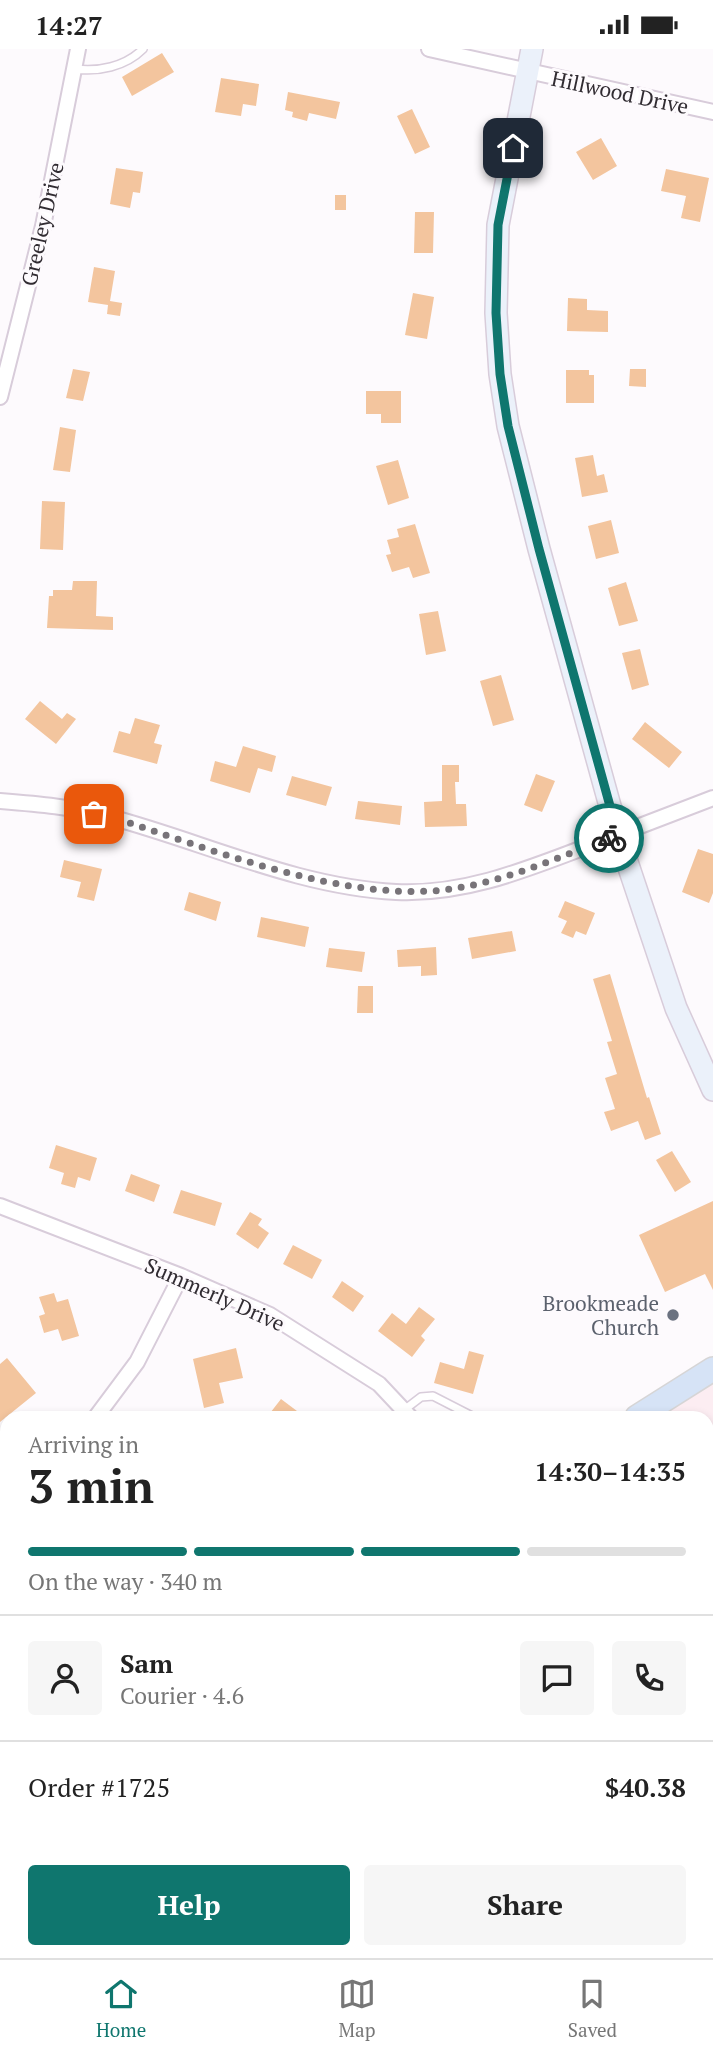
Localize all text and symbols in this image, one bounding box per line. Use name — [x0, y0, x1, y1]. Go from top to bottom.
text: 14:27 — [35, 8, 103, 42]
street label: Hillwood Drive — [549, 64, 691, 120]
pin — [483, 118, 543, 178]
icon: home — [494, 129, 532, 167]
street label: Greeley Drive — [14, 159, 70, 289]
pin — [64, 784, 124, 844]
icon: bag — [75, 795, 113, 833]
courier — [574, 803, 644, 873]
icon: bike — [590, 819, 628, 857]
street label: Summerly Drive — [141, 1251, 289, 1337]
place label: Brookmeade Church — [542, 1289, 659, 1341]
marker: Brookmeade Church — [665, 1307, 681, 1323]
text: Arriving in — [28, 1429, 139, 1460]
text: 14:30–14:35 — [534, 1454, 686, 1488]
text: 3 min — [28, 1455, 154, 1516]
text: On the way · 340 m — [28, 1566, 222, 1597]
button: person — [28, 1641, 102, 1715]
button: chat — [520, 1641, 594, 1715]
button: phone — [612, 1641, 686, 1715]
text: Sam — [120, 1646, 173, 1680]
text: Courier · 4.6 — [120, 1680, 244, 1711]
text: Order #1725 — [28, 1770, 170, 1804]
text: $40.38 — [605, 1770, 686, 1804]
button: Help — [28, 1865, 350, 1945]
button: Share — [364, 1865, 686, 1945]
tab: Home — [96, 1975, 146, 2042]
tab: Map — [338, 1975, 376, 2042]
tab: Saved — [568, 1975, 617, 2042]

